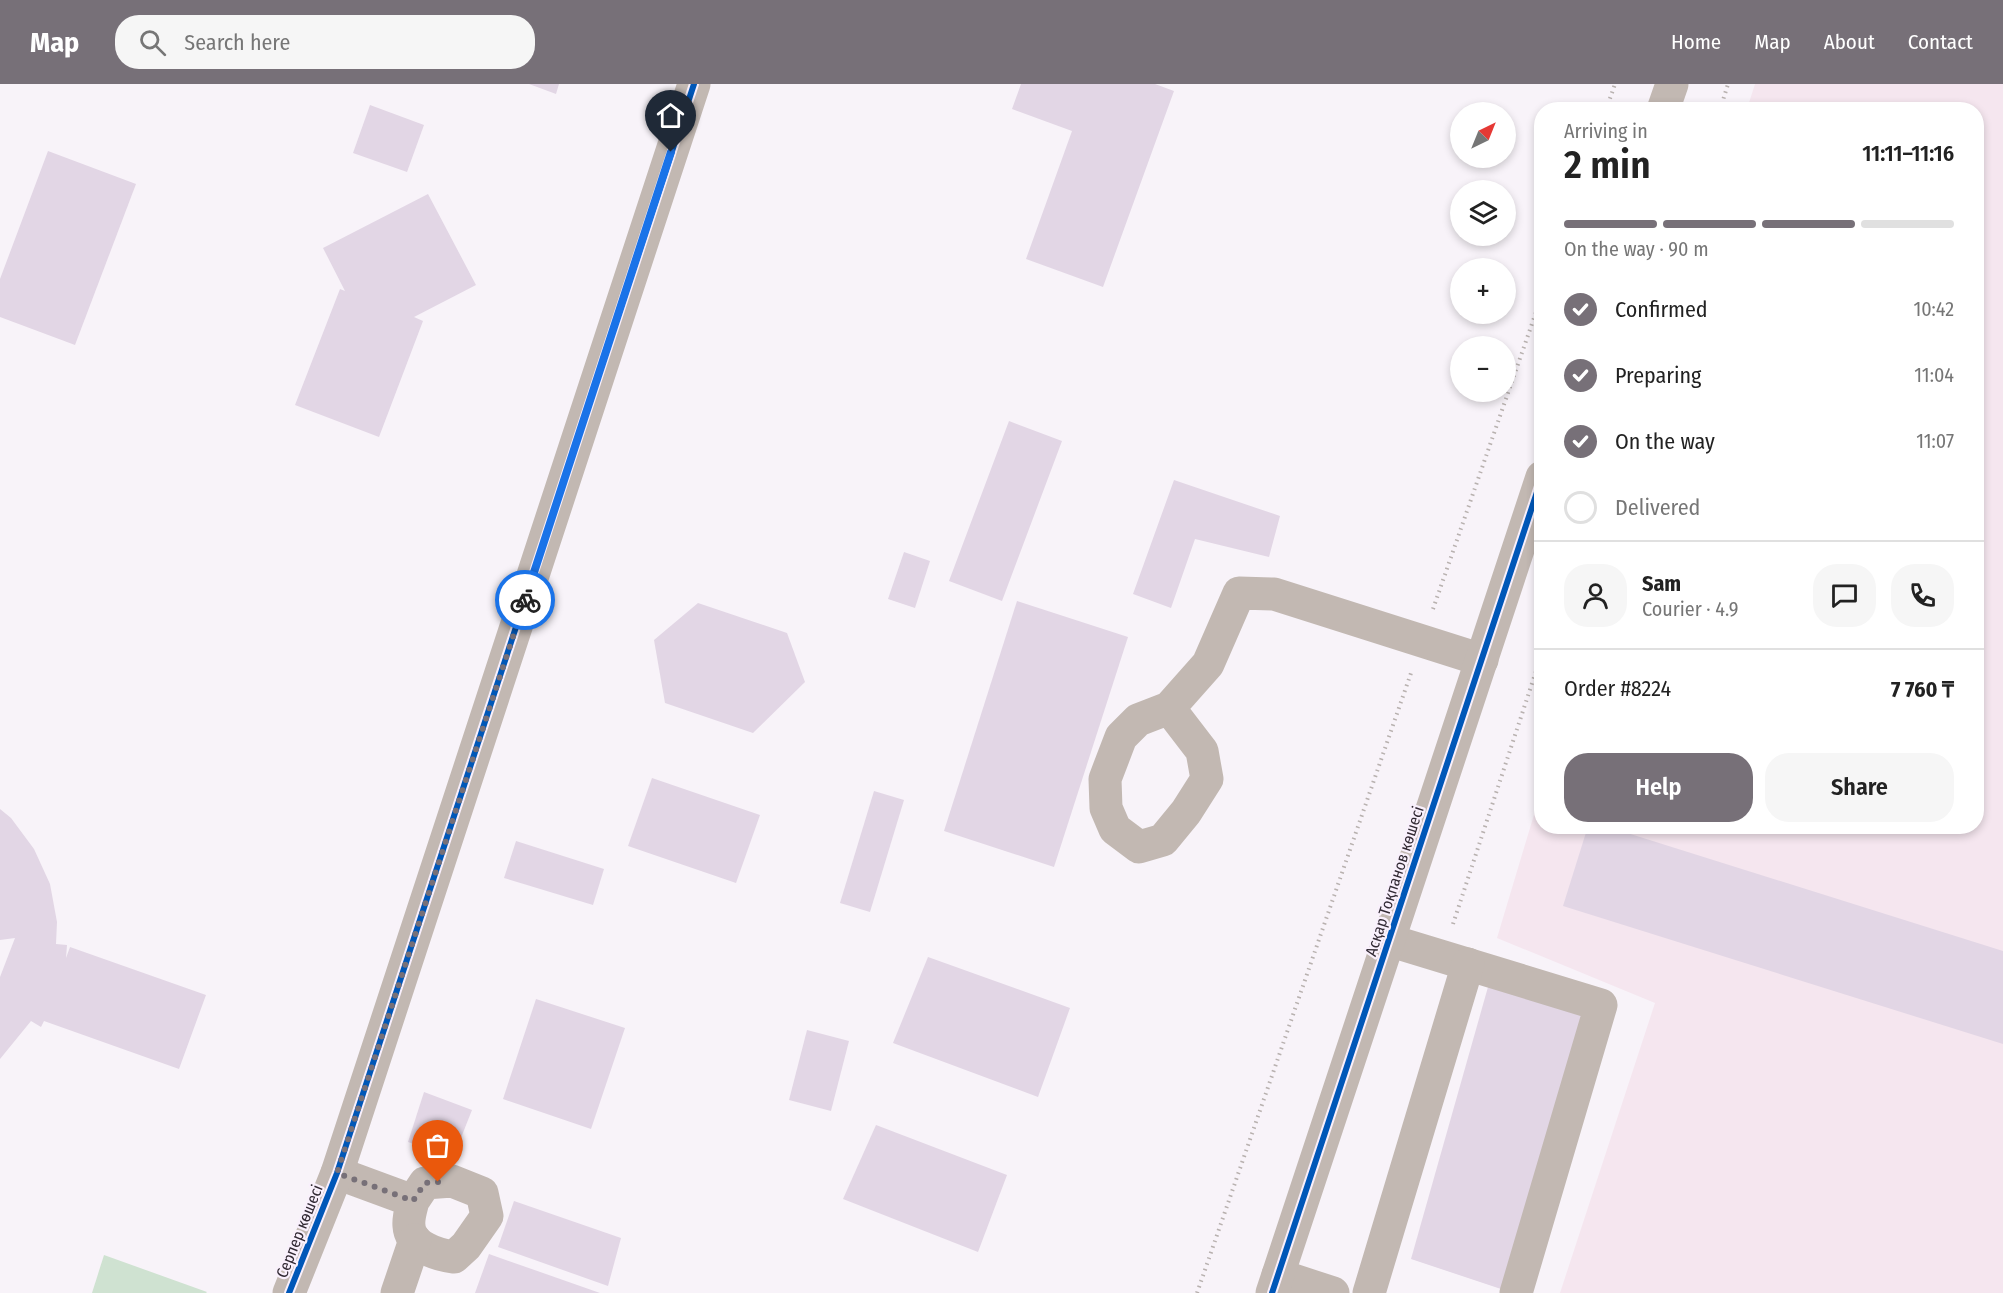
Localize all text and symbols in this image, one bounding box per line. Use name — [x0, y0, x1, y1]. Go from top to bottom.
search box — [115, 15, 535, 69]
text: Map — [30, 26, 79, 59]
icon: search — [136, 26, 169, 59]
text: Search here — [184, 29, 290, 56]
text: Home — [1671, 29, 1721, 55]
text: Map — [1754, 29, 1791, 55]
text: About — [1824, 29, 1875, 55]
text: Contact — [1908, 29, 1973, 55]
pin — [645, 90, 696, 152]
icon: home — [654, 99, 687, 132]
north arrow — [1450, 102, 1516, 168]
map controls — [1450, 102, 1516, 402]
text: Arriving in — [1564, 119, 1648, 143]
text: 11:11–11:16 — [1862, 140, 1954, 167]
text: 2 min — [1564, 142, 1651, 188]
button: layers — [1450, 180, 1516, 246]
text: On the way · 90 m — [1564, 237, 1709, 261]
button: + — [1450, 258, 1516, 324]
icon: check — [1564, 293, 1597, 326]
text: Confirmed — [1615, 296, 1708, 323]
text: 10:42 — [1913, 297, 1954, 321]
button: − — [1450, 336, 1516, 402]
icon: check — [1564, 359, 1597, 392]
text: Preparing — [1615, 362, 1701, 389]
text: 11:04 — [1914, 363, 1954, 387]
icon: check — [1564, 425, 1597, 458]
text: On the way — [1615, 428, 1715, 455]
text: 11:07 — [1916, 429, 1954, 453]
text: Delivered — [1615, 494, 1700, 521]
button: person — [1564, 564, 1627, 627]
button: chat — [1813, 564, 1876, 627]
button: phone — [1891, 564, 1954, 627]
courier — [495, 570, 555, 630]
text: Sam — [1642, 570, 1681, 597]
icon: bike — [509, 584, 542, 617]
text: Courier · 4.9 — [1642, 597, 1738, 621]
text: Order #8224 — [1564, 675, 1671, 702]
text: 7 760 ₸ — [1891, 676, 1954, 703]
button: Help — [1564, 753, 1753, 822]
button: Share — [1765, 753, 1954, 822]
street label: Асқар Тоқпанов көшесі — [1361, 804, 1428, 959]
pin — [412, 1120, 463, 1182]
icon: bag — [421, 1129, 454, 1162]
street label: Серпер көшесі — [272, 1182, 327, 1281]

